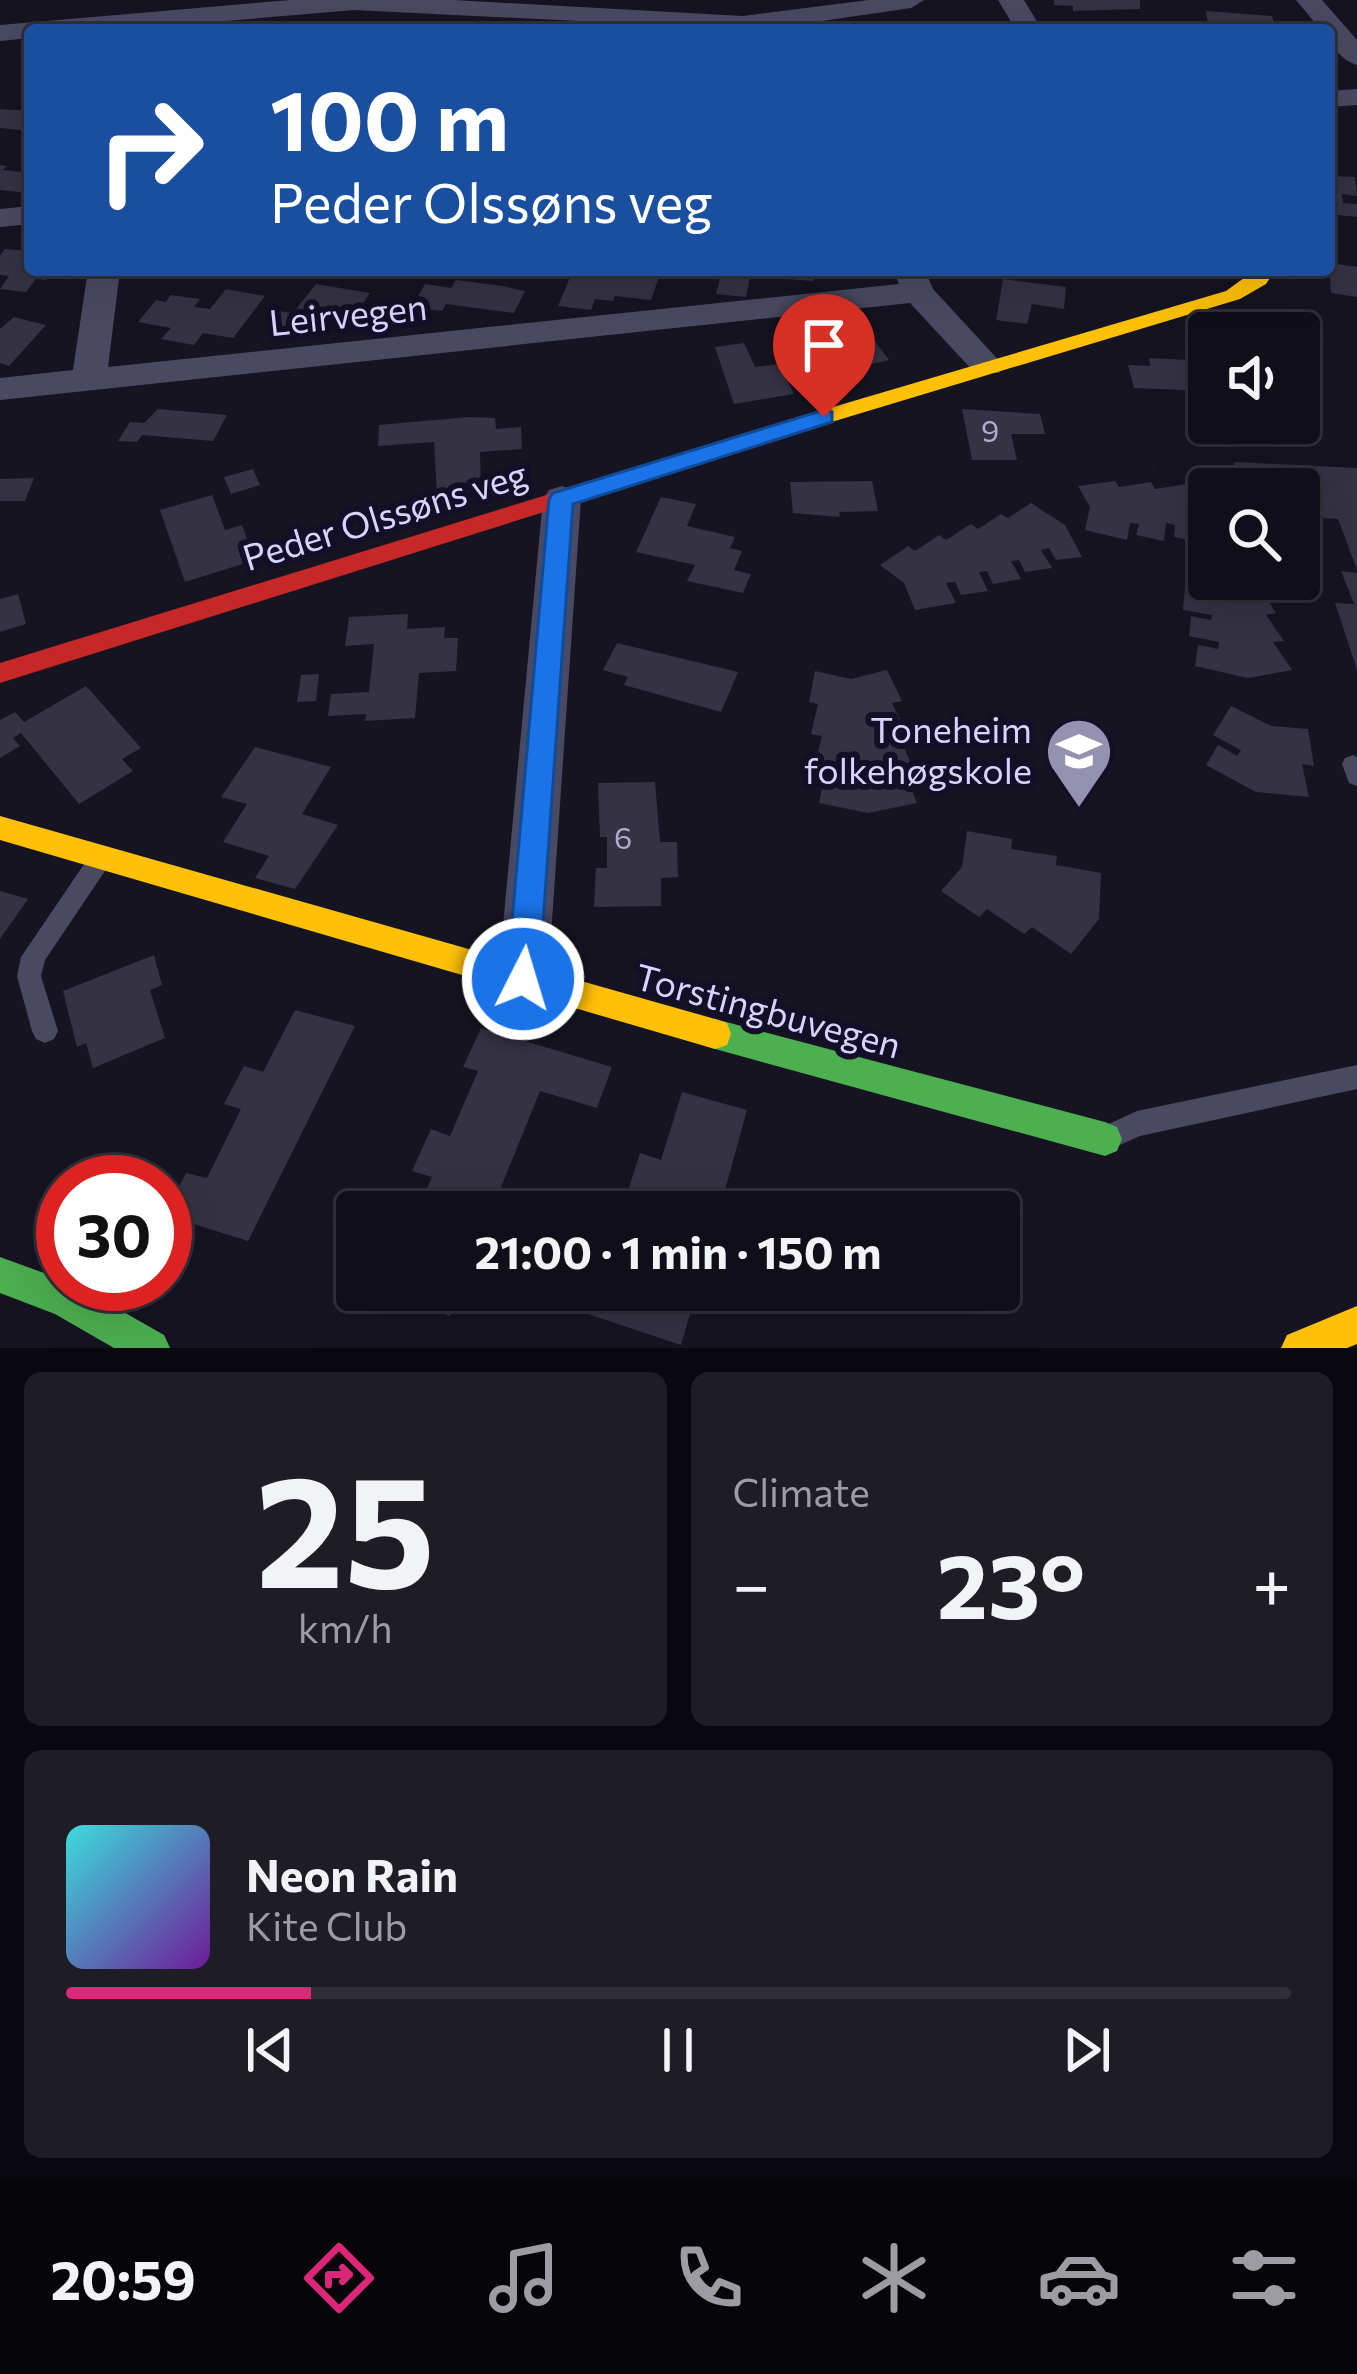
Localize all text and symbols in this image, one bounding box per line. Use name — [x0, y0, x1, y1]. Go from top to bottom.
text: 100 m — [270, 66, 509, 168]
icon: right — [72, 72, 228, 228]
text: Peder Olssøns veg — [270, 168, 713, 234]
street label: Leirvegen — [267, 283, 429, 343]
pin — [773, 294, 875, 417]
icon: arrive — [791, 312, 857, 378]
map controls — [1188, 312, 1320, 600]
button: sound — [1188, 312, 1320, 444]
house number: 9 — [981, 411, 999, 448]
street label: Peder Olssøns veg — [237, 450, 532, 578]
button: search — [1188, 468, 1320, 600]
place label: Toneheim folkehøgskole — [804, 706, 1032, 791]
school or university icon: Toneheim folkehøgskole — [1044, 716, 1114, 810]
house number: 6 — [614, 818, 632, 855]
position arrow — [460, 916, 586, 1042]
street label: Torstingbuvegen — [631, 952, 906, 1066]
speed limit sign: 30 — [36, 1155, 192, 1311]
text: 21:00 · 1 min · 150 m — [474, 1223, 882, 1278]
text: 25 — [255, 1429, 435, 1620]
text: Climate — [733, 1467, 870, 1515]
text: 23° — [937, 1527, 1085, 1638]
text: − — [733, 1542, 770, 1623]
text: + — [1252, 1542, 1291, 1623]
text: km/h — [298, 1603, 393, 1651]
text: Neon Rain — [246, 1846, 458, 1901]
text: Kite Club — [246, 1901, 407, 1949]
icon: previous — [237, 2017, 303, 2083]
icon: pause — [645, 2017, 711, 2083]
icon: next — [1054, 2017, 1120, 2083]
icon: directions — [297, 2236, 381, 2320]
icon: music — [482, 2236, 566, 2320]
icon: phone — [667, 2236, 751, 2320]
icon: climate — [852, 2236, 936, 2320]
icon: car — [1037, 2236, 1121, 2320]
icon: filters — [1222, 2236, 1306, 2320]
text: 20:59 — [51, 2245, 196, 2311]

